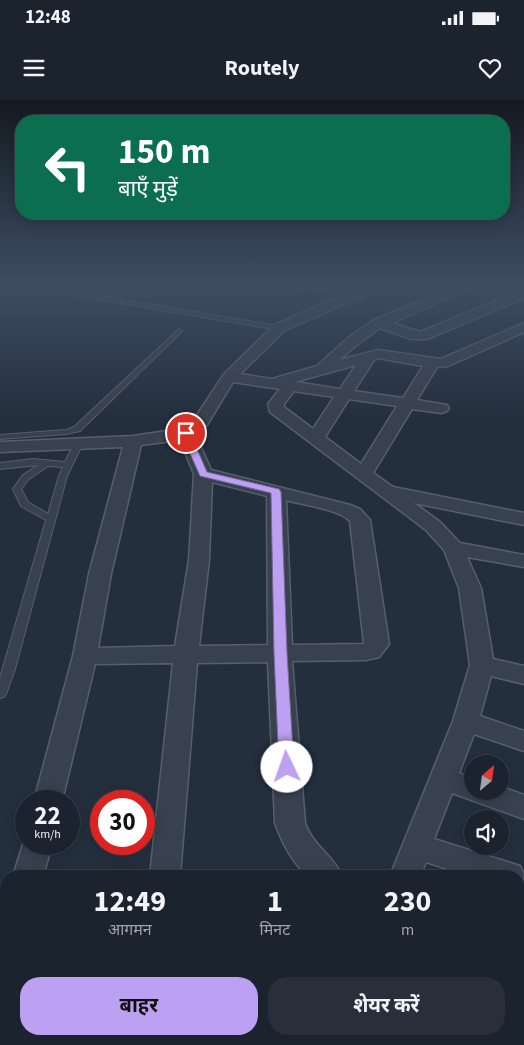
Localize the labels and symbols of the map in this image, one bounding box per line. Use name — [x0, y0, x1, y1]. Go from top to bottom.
pin — [165, 412, 207, 454]
position arrow — [260, 740, 312, 792]
north arrow — [464, 755, 509, 800]
speed limit sign: 30 — [90, 790, 155, 855]

